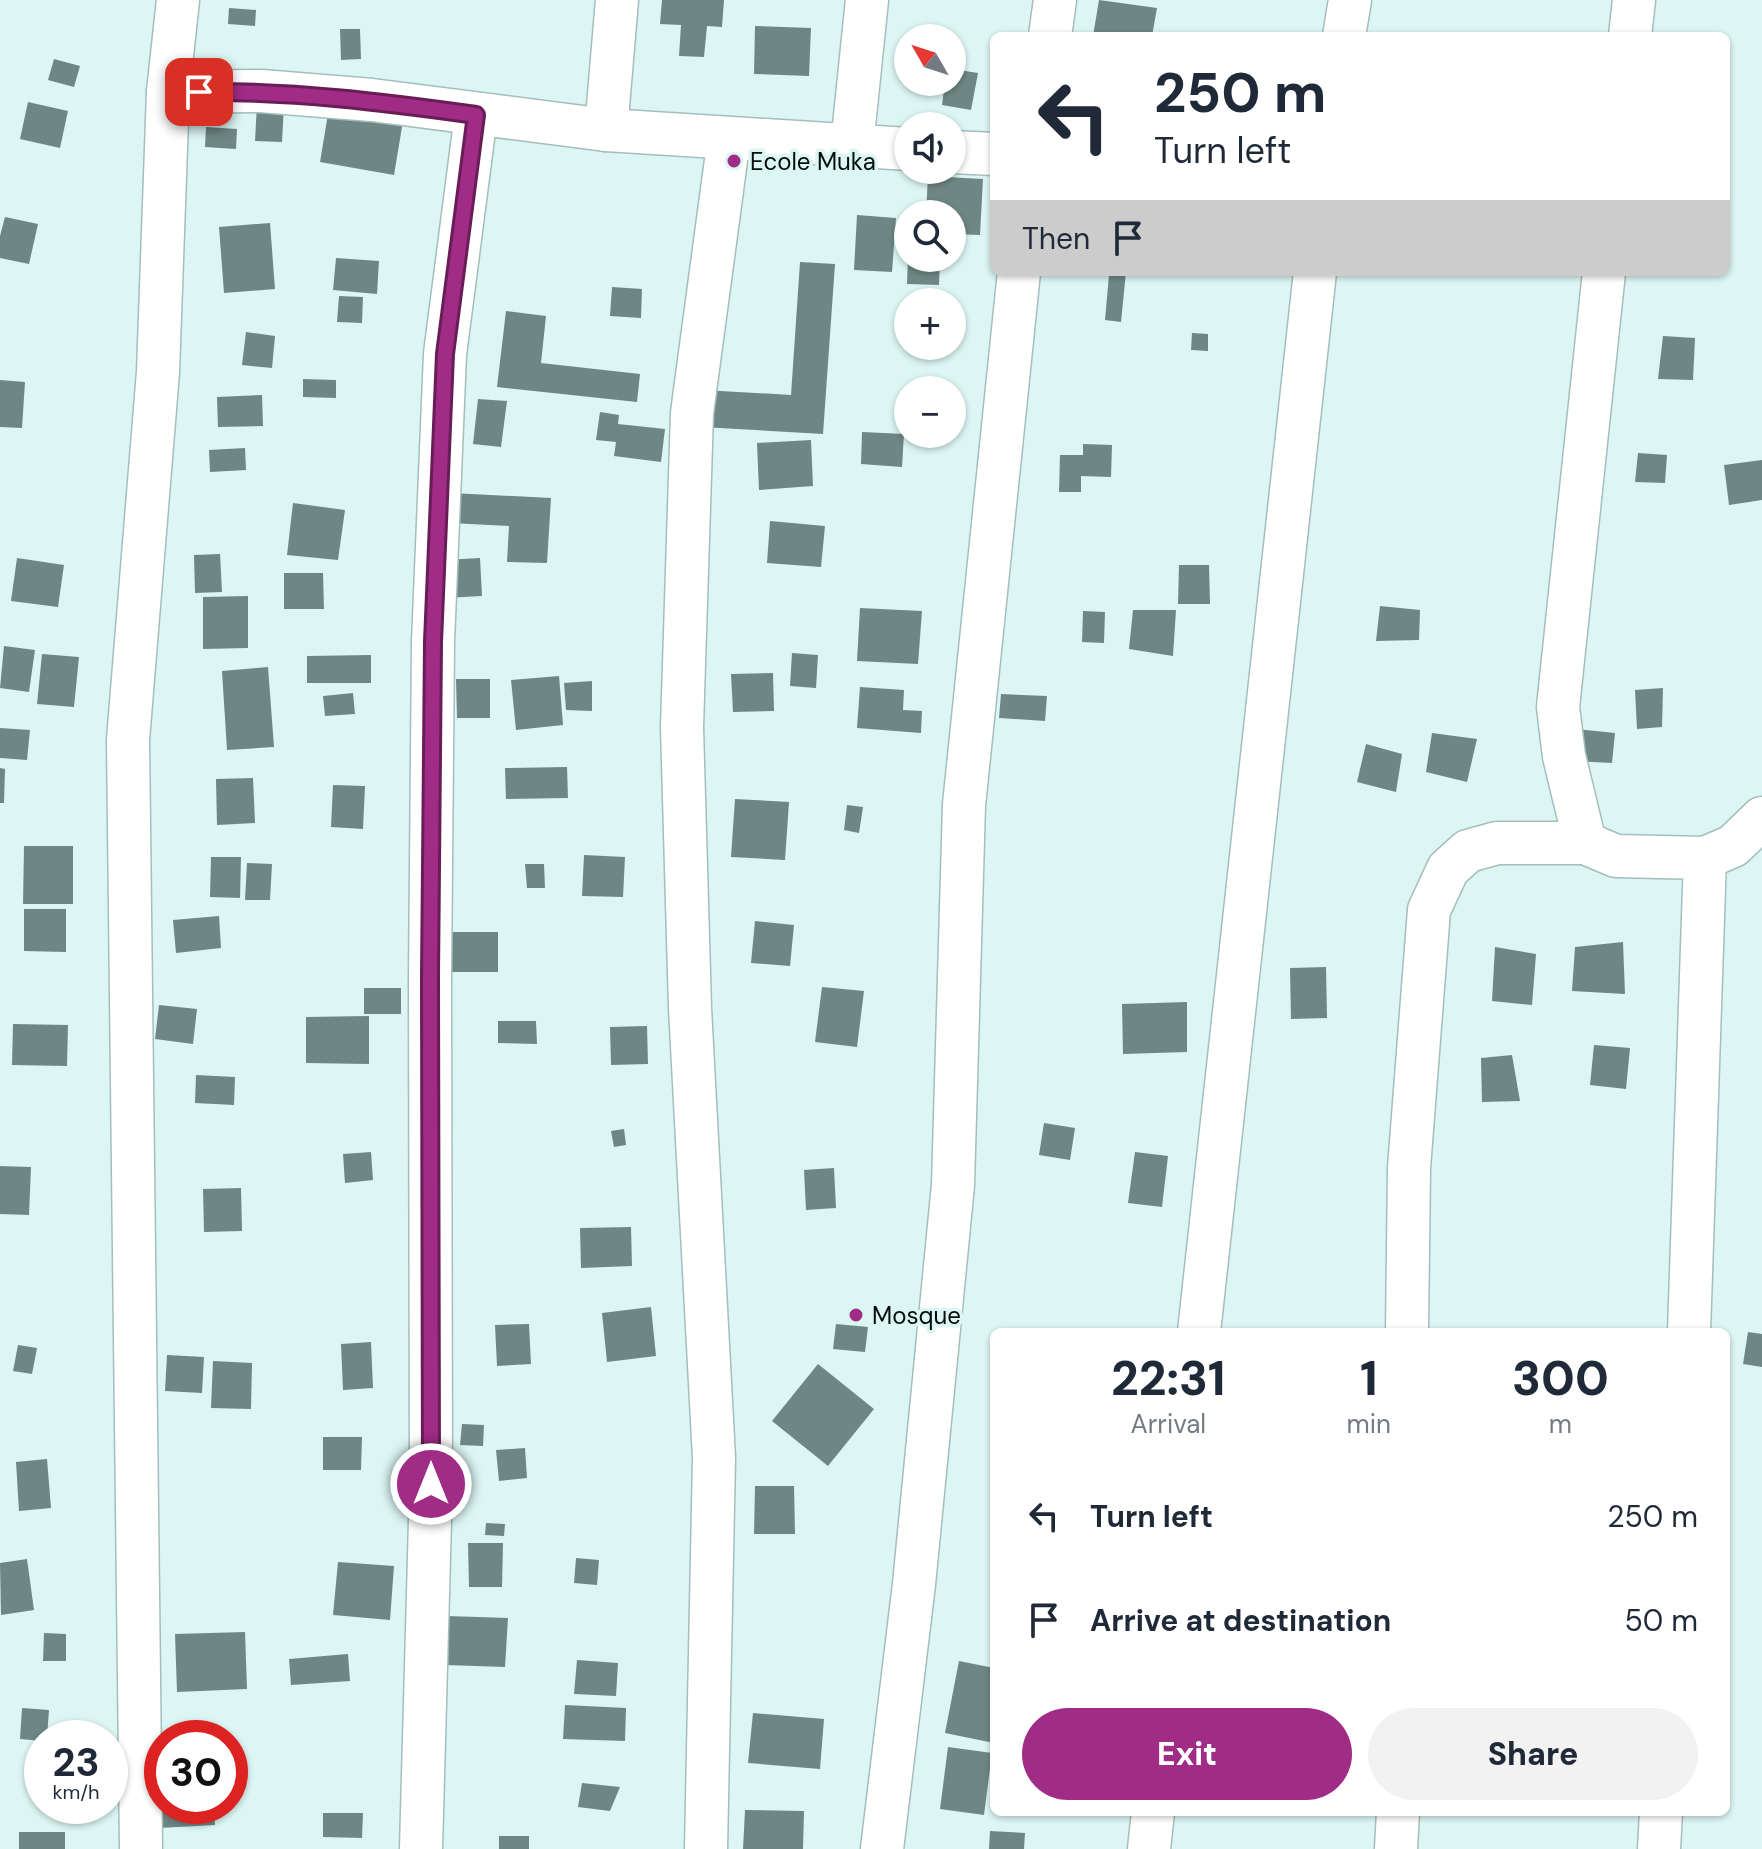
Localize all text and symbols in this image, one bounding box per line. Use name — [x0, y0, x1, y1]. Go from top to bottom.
north arrow — [894, 24, 966, 96]
map controls — [894, 24, 966, 448]
text: 250 m — [1154, 56, 1326, 129]
pin — [165, 58, 233, 126]
icon: left — [1022, 64, 1126, 168]
icon: arrive — [177, 70, 221, 114]
button: sound — [894, 112, 966, 184]
text: Turn left — [1154, 127, 1291, 174]
place label: Ecole Muka — [750, 146, 876, 177]
marker: Ecole Muka — [725, 152, 743, 170]
button: search — [894, 200, 966, 272]
icon: arrive — [1106, 216, 1150, 260]
text: Then — [1022, 219, 1090, 258]
button: + — [894, 288, 966, 360]
button: − — [894, 376, 966, 448]
place label: Mosque — [872, 1300, 961, 1331]
marker: Mosque — [847, 1306, 865, 1324]
text: 22:31 — [1111, 1347, 1226, 1410]
text: 1 — [1360, 1347, 1378, 1410]
text: 300 — [1512, 1347, 1609, 1410]
text: Arrival — [1130, 1407, 1206, 1441]
text: min — [1347, 1407, 1391, 1441]
text: m — [1549, 1407, 1572, 1441]
position arrow — [389, 1442, 473, 1526]
icon: left — [1022, 1494, 1066, 1538]
text: Turn left — [1090, 1497, 1213, 1536]
text: 250 m — [1607, 1497, 1698, 1536]
icon: arrive — [1022, 1598, 1066, 1642]
text: Arrive at destination — [1090, 1601, 1391, 1640]
text: 50 m — [1624, 1601, 1698, 1640]
button: Exit — [1022, 1708, 1352, 1800]
button: Share — [1368, 1708, 1698, 1800]
speed limit sign: 30 — [144, 1720, 248, 1824]
text: 23 — [52, 1736, 100, 1788]
text: km/h — [52, 1779, 100, 1805]

